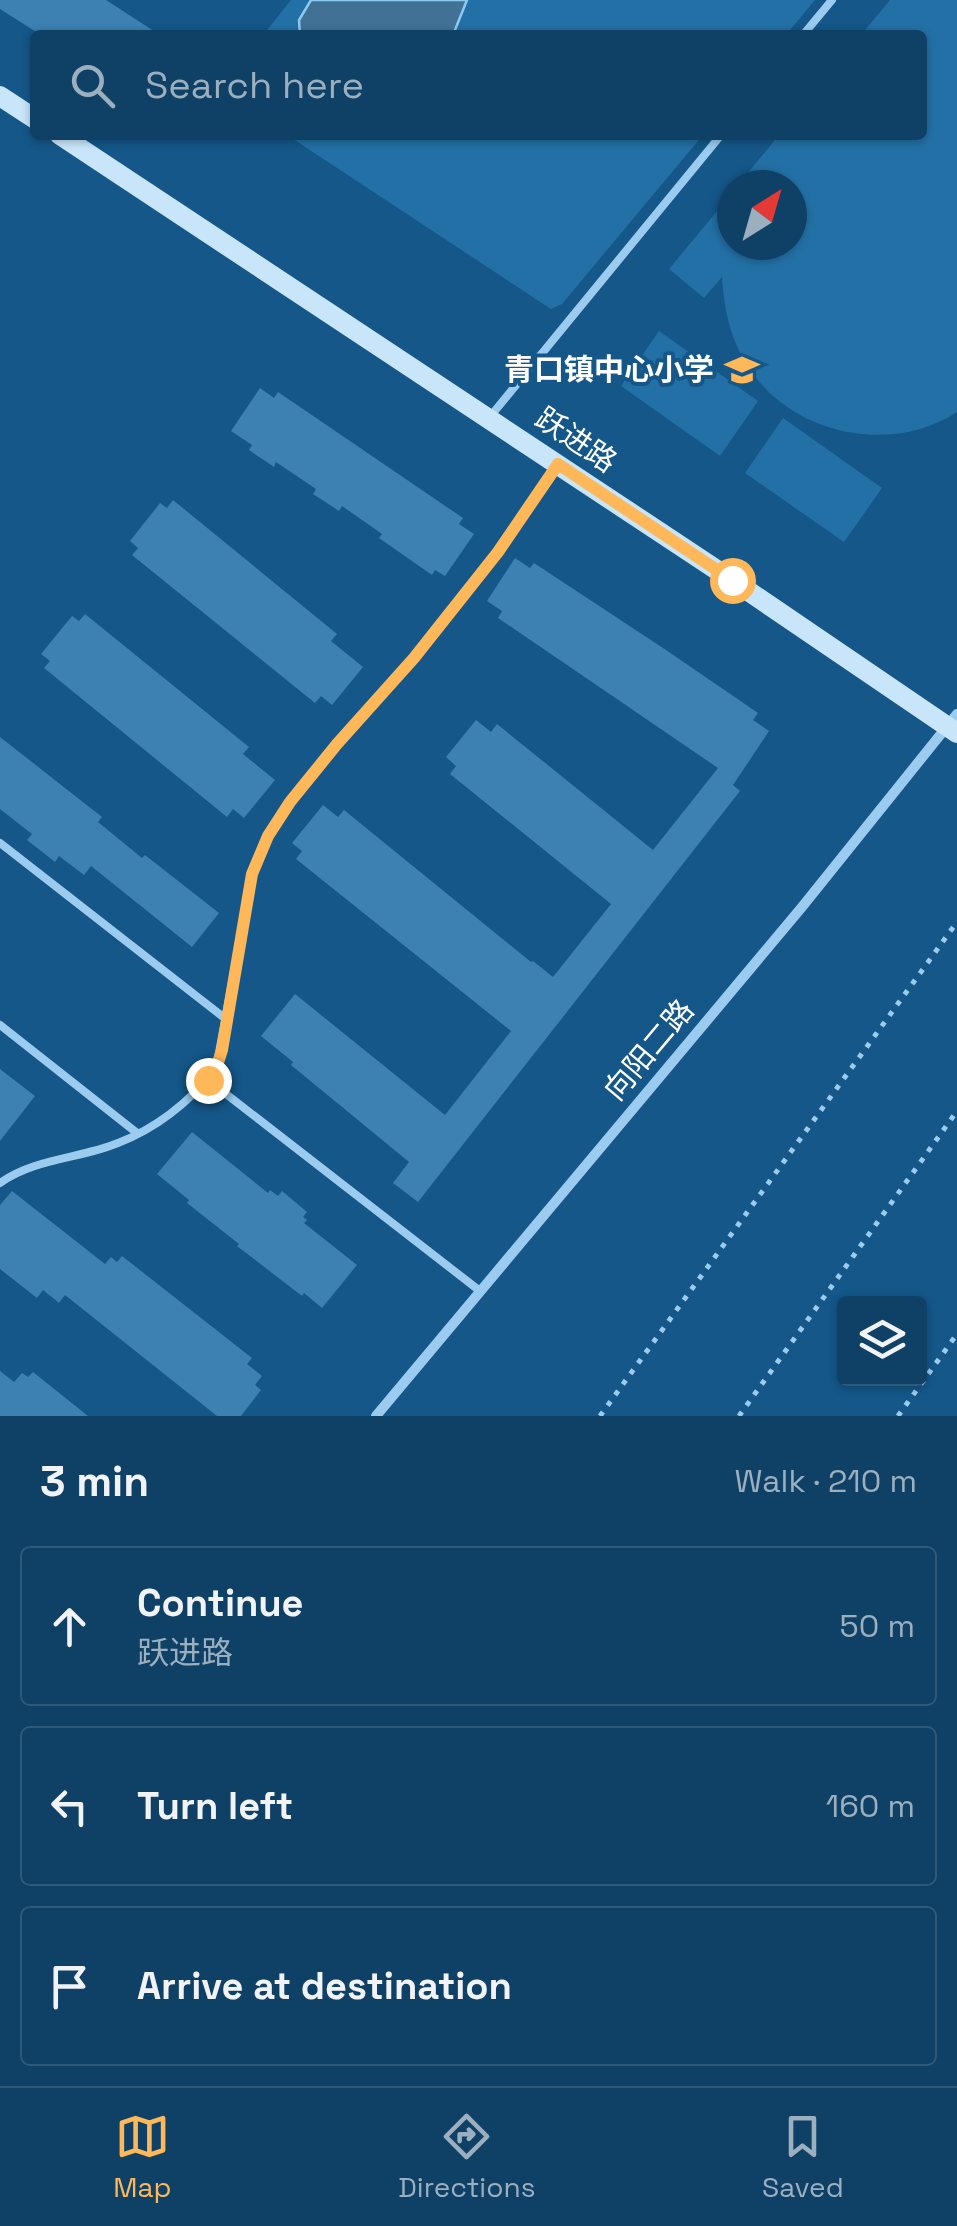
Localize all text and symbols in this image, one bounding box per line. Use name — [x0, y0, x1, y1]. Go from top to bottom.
search box — [30, 30, 927, 140]
icon: search — [65, 58, 120, 113]
text: Search here — [145, 61, 364, 109]
north arrow — [717, 170, 807, 260]
place label: 青口镇中心小学 — [504, 350, 714, 389]
school or university icon: 青口镇中心小学 — [723, 351, 761, 389]
street label: 跃进路 — [528, 398, 624, 481]
route start — [710, 558, 756, 604]
street label: 向阳二路 — [595, 991, 702, 1108]
route end — [186, 1058, 232, 1104]
map controls — [837, 1296, 927, 1386]
button: layers — [837, 1296, 927, 1386]
text: 3 min — [40, 1455, 149, 1508]
text: Walk · 210 m — [735, 1461, 917, 1501]
text: Continue — [137, 1579, 303, 1627]
icon: ahead — [42, 1599, 97, 1654]
text: 50 m — [840, 1606, 915, 1646]
text: 跃进路 — [137, 1633, 233, 1673]
icon: left — [42, 1779, 97, 1834]
text: Turn left — [137, 1782, 293, 1830]
text: 160 m — [826, 1786, 915, 1826]
icon: arrive — [42, 1959, 97, 2014]
text: Arrive at destination — [137, 1962, 512, 2010]
tab: Map — [113, 2109, 172, 2205]
tab: Directions — [398, 2109, 535, 2205]
tab: Saved — [762, 2109, 844, 2205]

